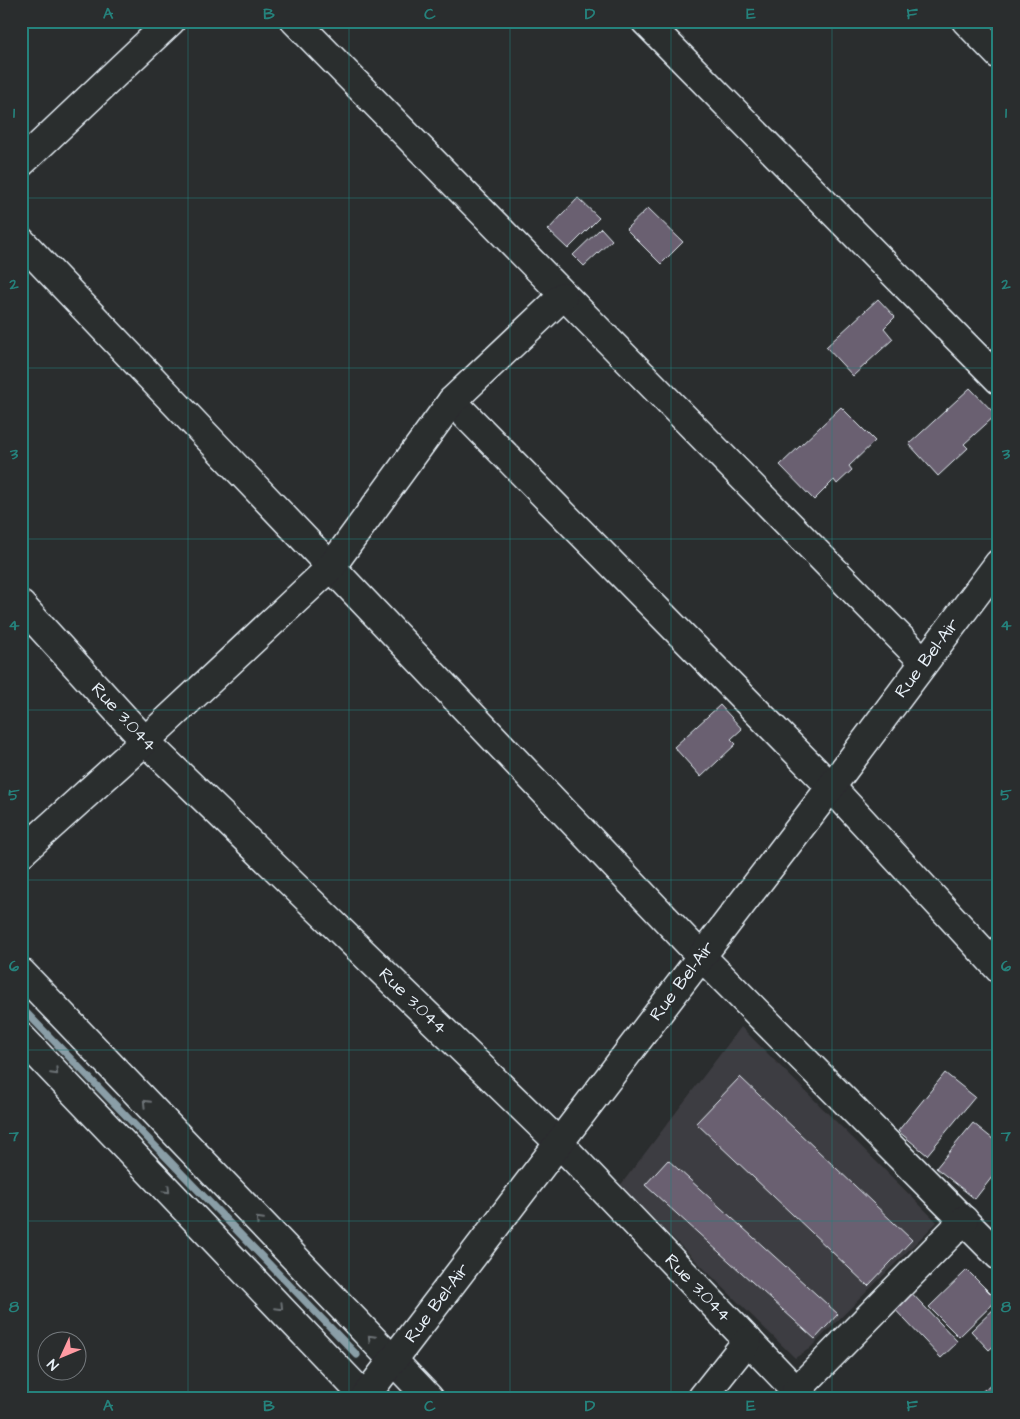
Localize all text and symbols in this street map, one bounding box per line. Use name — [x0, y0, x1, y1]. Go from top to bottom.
text: A — [103, 3, 114, 25]
text: B — [263, 3, 275, 25]
text: C — [424, 3, 436, 25]
text: D — [585, 3, 596, 25]
text: E — [746, 3, 756, 25]
text: F — [906, 3, 918, 25]
text: 1 — [13, 102, 16, 124]
text: 1 — [1005, 102, 1008, 124]
text: 2 — [8, 273, 19, 295]
text: 2 — [1000, 273, 1011, 295]
text: 3 — [9, 443, 19, 465]
text: 3 — [1001, 443, 1011, 465]
street label: Rue Bel-Air — [889, 613, 965, 703]
text: 4 — [9, 614, 20, 636]
text: 4 — [1001, 614, 1012, 636]
street label: Rue 3.044 — [85, 677, 163, 757]
text: 5 — [8, 784, 20, 806]
text: 5 — [1000, 784, 1012, 806]
street label: Rue Bel-Air — [644, 936, 720, 1026]
text: 6 — [9, 955, 19, 977]
text: 6 — [1001, 955, 1011, 977]
street label: Rue 3.044 — [373, 962, 453, 1040]
one-way arrow — [49, 1066, 58, 1075]
one-way arrow — [143, 1100, 152, 1109]
text: 7 — [8, 1125, 19, 1147]
text: 7 — [1000, 1125, 1011, 1147]
one-way arrow — [161, 1184, 170, 1193]
one-way arrow — [256, 1217, 265, 1226]
street label: Rue 3.044 — [659, 1248, 737, 1328]
street label: Rue Bel-Air — [399, 1258, 475, 1348]
text: 8 — [9, 1296, 20, 1318]
text: 8 — [1001, 1296, 1012, 1318]
one-way arrow — [274, 1301, 283, 1310]
north arrow — [38, 1332, 88, 1382]
one-way arrow — [368, 1334, 377, 1343]
text: N — [43, 1354, 64, 1374]
text: A — [103, 1395, 114, 1417]
text: B — [263, 1395, 275, 1417]
text: C — [424, 1395, 436, 1417]
text: D — [585, 1395, 596, 1417]
text: E — [746, 1395, 756, 1417]
text: F — [906, 1395, 918, 1417]

